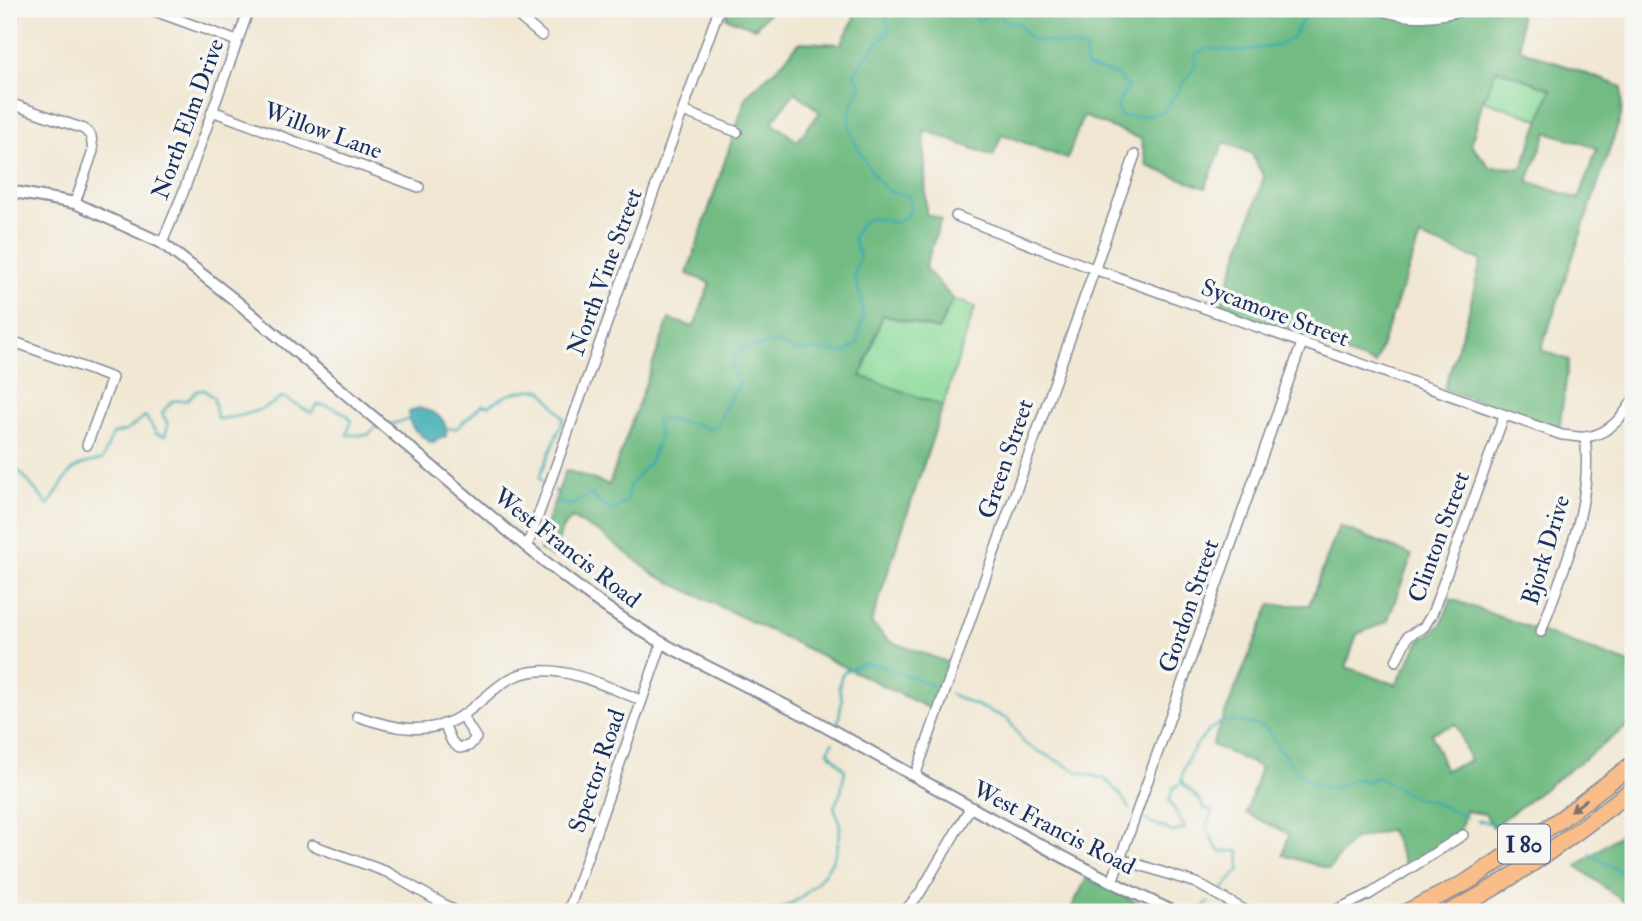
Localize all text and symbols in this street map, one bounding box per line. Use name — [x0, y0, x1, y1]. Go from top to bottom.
street label: North Elm Drive — [145, 34, 231, 204]
street label: Willow Lane — [259, 95, 387, 167]
street label: North Vine Street — [560, 184, 650, 360]
street label: Sycamore Street — [1197, 272, 1353, 354]
street label: Green Street — [971, 395, 1041, 523]
street label: Clinton Street — [1401, 467, 1477, 607]
street label: West Francis Road — [486, 480, 647, 615]
street label: Bjork Drive — [1515, 491, 1577, 609]
street label: Gordon Street — [1152, 535, 1226, 677]
street label: Spector Road — [561, 705, 633, 837]
street label: West Francis Road — [967, 773, 1141, 882]
one-way arrow — [1570, 798, 1588, 812]
road number: I 80 — [1498, 824, 1550, 864]

